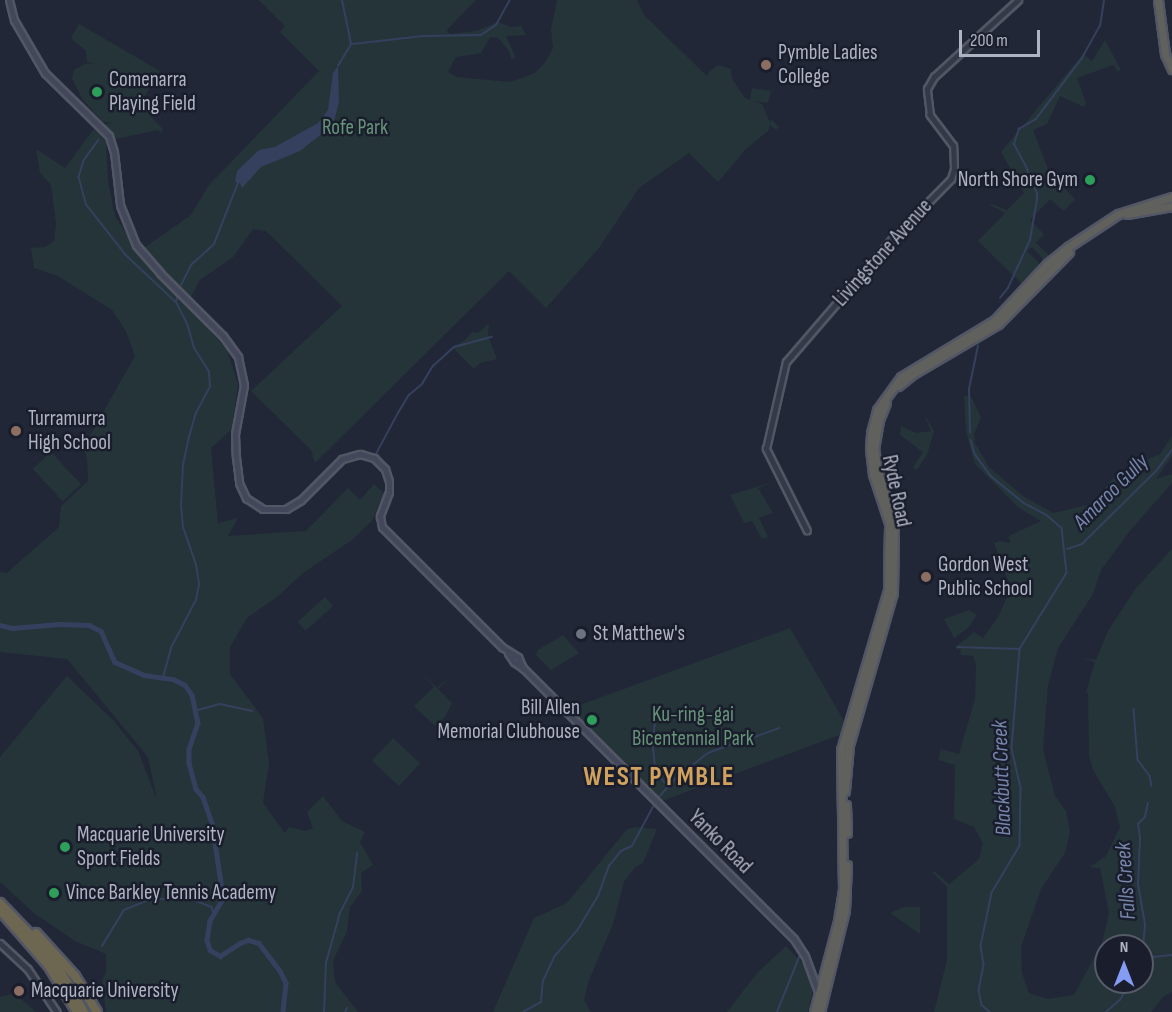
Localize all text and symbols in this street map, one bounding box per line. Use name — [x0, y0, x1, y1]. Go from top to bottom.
scale bar — [962, 18, 1043, 56]
text: 200 m — [970, 30, 1008, 51]
place label: Pymble Ladies College — [778, 40, 878, 90]
marker: Pymble Ladies College — [759, 58, 773, 72]
place label: Comenarra Playing Field — [109, 67, 196, 117]
marker: Comenarra Playing Field — [90, 85, 104, 99]
park label: Rofe Park — [322, 115, 388, 141]
place label: North Shore Gym — [958, 167, 1078, 193]
marker: North Shore Gym — [1083, 173, 1097, 187]
street label: Livingstone Avenue — [828, 194, 938, 312]
place label: Turramurra High School — [28, 406, 111, 456]
marker: Turramurra High School — [9, 424, 23, 438]
water label: Amaroo Gully — [1068, 449, 1154, 535]
street label: Ryde Road — [876, 453, 916, 529]
place label: Gordon West Public School — [938, 552, 1032, 602]
marker: Gordon West Public School — [919, 570, 933, 584]
place label: St Matthew's — [593, 621, 685, 647]
marker: St Matthew's — [574, 627, 588, 641]
place label: Bill Allen Memorial Clubhouse — [438, 695, 580, 745]
park label: Ku-ring-gai Bicentennial Park — [632, 702, 754, 752]
marker: Bill Allen Memorial Clubhouse — [585, 713, 599, 727]
water label: Blackbutt Creek — [987, 720, 1017, 836]
district label: WEST PYMBLE — [583, 762, 735, 794]
street label: Yanko Road — [683, 805, 757, 879]
place label: Macquarie University Sport Fields — [77, 822, 225, 872]
marker: Macquarie University Sport Fields — [58, 840, 72, 854]
water label: Falls Creek — [1110, 841, 1142, 921]
place label: Vince Barkley Tennis Academy — [66, 880, 276, 906]
marker: Vince Barkley Tennis Academy — [47, 886, 61, 900]
north arrow — [1094, 934, 1154, 994]
text: N — [1120, 938, 1128, 957]
place label: Macquarie University — [31, 978, 179, 1004]
marker: Macquarie University — [12, 984, 26, 998]

